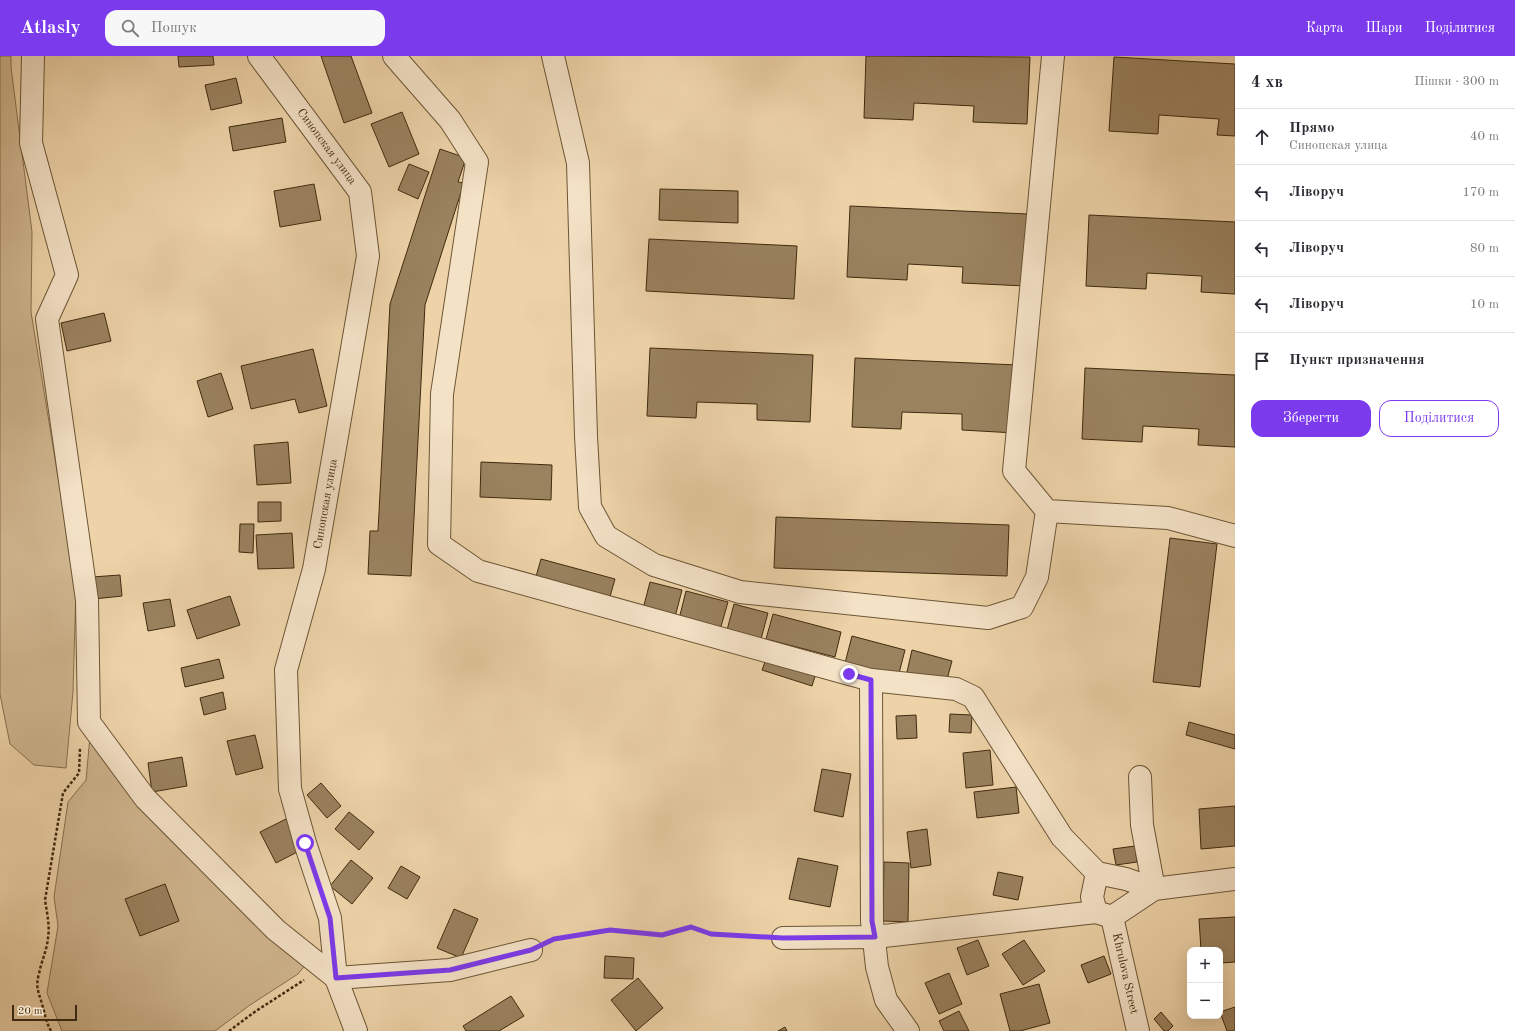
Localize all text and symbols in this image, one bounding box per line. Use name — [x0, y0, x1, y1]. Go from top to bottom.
search box — [105, 10, 385, 46]
icon: search — [119, 17, 141, 39]
text: Atlasly — [20, 19, 81, 38]
text: Пошук — [151, 21, 197, 36]
text: Карта — [1306, 21, 1344, 35]
text: Шари — [1366, 21, 1403, 35]
text: Поділитися — [1425, 21, 1495, 35]
text: 4 хв — [1251, 74, 1283, 91]
text: Пішки · 300 m — [1414, 75, 1499, 88]
street label: Синопская улица — [294, 107, 358, 187]
text: Прямо — [1289, 121, 1335, 136]
icon: ahead — [1251, 126, 1273, 148]
text: 40 m — [1470, 130, 1499, 143]
text: Синопская улица — [1289, 139, 1388, 152]
icon: left — [1251, 182, 1273, 204]
text: Ліворуч — [1289, 185, 1344, 200]
text: 170 m — [1462, 186, 1499, 199]
icon: left — [1251, 238, 1273, 260]
text: Ліворуч — [1289, 241, 1344, 256]
text: 80 m — [1470, 242, 1499, 255]
icon: left — [1251, 294, 1273, 316]
text: Ліворуч — [1289, 297, 1344, 312]
text: 10 m — [1470, 298, 1499, 311]
icon: arrive — [1251, 350, 1273, 372]
text: Пункт призначення — [1289, 353, 1425, 368]
button: Зберегти — [1251, 400, 1371, 437]
button: Поділитися — [1379, 400, 1499, 437]
street label: Синопская улица — [312, 458, 340, 550]
route end — [840, 665, 858, 683]
route start — [296, 834, 314, 852]
street label: Khrulova Street — [1110, 932, 1140, 1015]
map controls — [1187, 947, 1223, 1019]
button: + — [1187, 947, 1223, 983]
button: − — [1187, 983, 1223, 1019]
scale bar — [12, 1003, 77, 1022]
text: 20 m — [18, 1006, 43, 1017]

